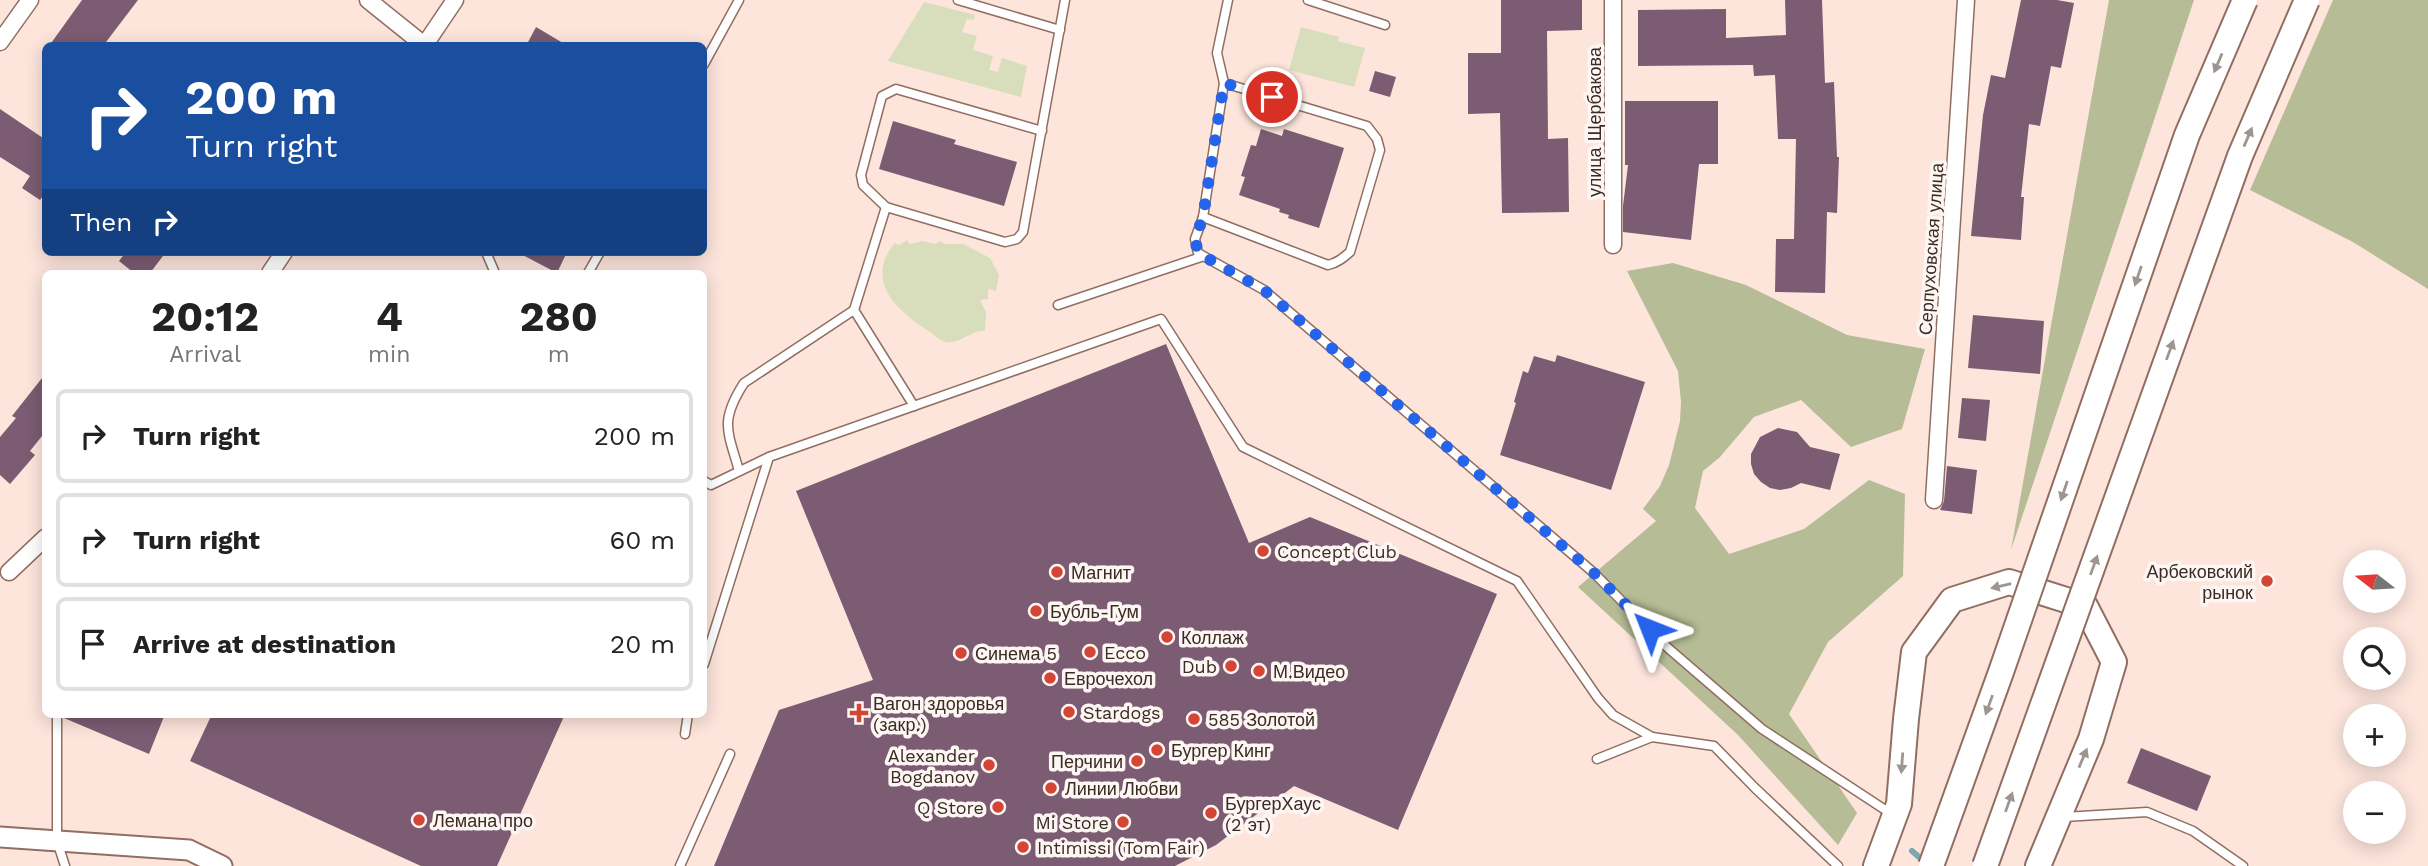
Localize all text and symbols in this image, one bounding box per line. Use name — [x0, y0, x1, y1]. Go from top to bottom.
street label: улица Щербакова — [1584, 46, 1605, 197]
one-way arrow — [2212, 52, 2223, 73]
pin — [1242, 67, 1302, 127]
text: 200 m — [185, 68, 337, 126]
icon: right — [70, 70, 161, 161]
icon: arrive — [1253, 78, 1291, 116]
one-way arrow — [2243, 126, 2254, 147]
text: Turn right — [185, 127, 337, 165]
street label: Серпуховская улица — [1915, 161, 1948, 336]
icon: right — [146, 203, 184, 241]
text: Then — [70, 207, 132, 237]
one-way arrow — [2132, 265, 2143, 286]
text: 20:12 — [151, 292, 259, 341]
text: 4 — [376, 292, 403, 341]
text: 280 — [519, 292, 598, 341]
one-way arrow — [2165, 340, 2176, 361]
text: Arrival — [169, 341, 241, 368]
text: min — [368, 341, 410, 368]
text: m — [548, 341, 570, 368]
icon: right — [74, 417, 112, 455]
text: Turn right — [133, 421, 260, 451]
text: 200 m — [594, 421, 675, 451]
one-way arrow — [2058, 480, 2069, 501]
icon: right — [74, 521, 112, 559]
text: Turn right — [133, 525, 260, 555]
text: 60 m — [609, 525, 675, 555]
place label: Concept Club — [1277, 541, 1397, 562]
marker: Concept Club — [1255, 543, 1271, 559]
north arrow — [2343, 550, 2406, 612]
map controls — [2343, 550, 2406, 844]
one-way arrow — [2088, 554, 2099, 575]
place label: Арбековский рынок — [2146, 561, 2253, 603]
place label: Магнит — [1071, 562, 1131, 583]
marker: Магнит — [1049, 564, 1065, 580]
marker: Арбековский рынок — [2259, 573, 2275, 589]
one-way arrow — [1989, 580, 2011, 591]
position arrow — [1613, 592, 1687, 666]
place label: Бубль-Гум — [1050, 601, 1139, 622]
marker: Бубль-Гум — [1028, 603, 1044, 619]
icon: arrive — [74, 625, 112, 663]
place label: Коллаж — [1181, 627, 1244, 648]
button: search — [2343, 627, 2406, 690]
text: Arrive at destination — [133, 629, 396, 659]
text: 20 m — [610, 629, 675, 659]
marker: Коллаж — [1159, 629, 1175, 645]
place label: Ecco — [1104, 642, 1146, 663]
place label: Синема 5 — [975, 643, 1057, 664]
marker: Ecco — [1082, 644, 1098, 660]
marker: Синема 5 — [953, 645, 969, 661]
place label: Dub — [1182, 656, 1217, 677]
marker: Dub — [1223, 658, 1239, 674]
place label: М.Видео — [1273, 661, 1345, 682]
marker: М.Видео — [1251, 663, 1267, 679]
place label: Еврочехол — [1064, 668, 1153, 689]
marker: Еврочехол — [1042, 670, 1058, 686]
place label: Вагон здоровья (закр.) — [873, 693, 1004, 735]
one-way arrow — [1983, 695, 1994, 716]
place label: Stardogs — [1083, 702, 1160, 723]
marker: Stardogs — [1061, 704, 1077, 720]
button: + — [2343, 704, 2406, 767]
marker: Вагон здоровья (закр.) — [851, 705, 867, 721]
place label: 585 Золотой — [1208, 709, 1315, 730]
marker: 585 Золотой — [1186, 711, 1202, 727]
place label: Бургер Кинг — [1171, 740, 1271, 761]
marker: Бургер Кинг — [1149, 742, 1165, 758]
place label: Alexander Bogdanov — [888, 745, 976, 787]
one-way arrow — [2077, 748, 2089, 768]
place label: Перчини — [1051, 751, 1123, 772]
marker: Перчини — [1129, 753, 1145, 769]
one-way arrow — [1896, 753, 1907, 775]
marker: Alexander Bogdanov — [981, 757, 997, 773]
place label: Линии Любви — [1065, 778, 1178, 799]
marker: Линии Любви — [1043, 780, 1059, 796]
button: − — [2343, 781, 2406, 844]
one-way arrow — [2003, 791, 2014, 812]
place label: БургерХаус (2 эт) — [1225, 793, 1321, 835]
place label: Q Store — [917, 797, 984, 818]
marker: Q Store — [990, 799, 1006, 815]
marker: БургерХаус (2 эт) — [1203, 805, 1219, 821]
place label: Лемана про — [433, 810, 533, 831]
marker: Лемана про — [411, 812, 427, 828]
place label: Mi Store — [1035, 812, 1109, 833]
marker: Mi Store — [1115, 814, 1131, 830]
place label: Intimissi (Tom Fair) — [1037, 837, 1205, 858]
marker: Intimissi (Tom Fair) — [1015, 839, 1031, 855]

